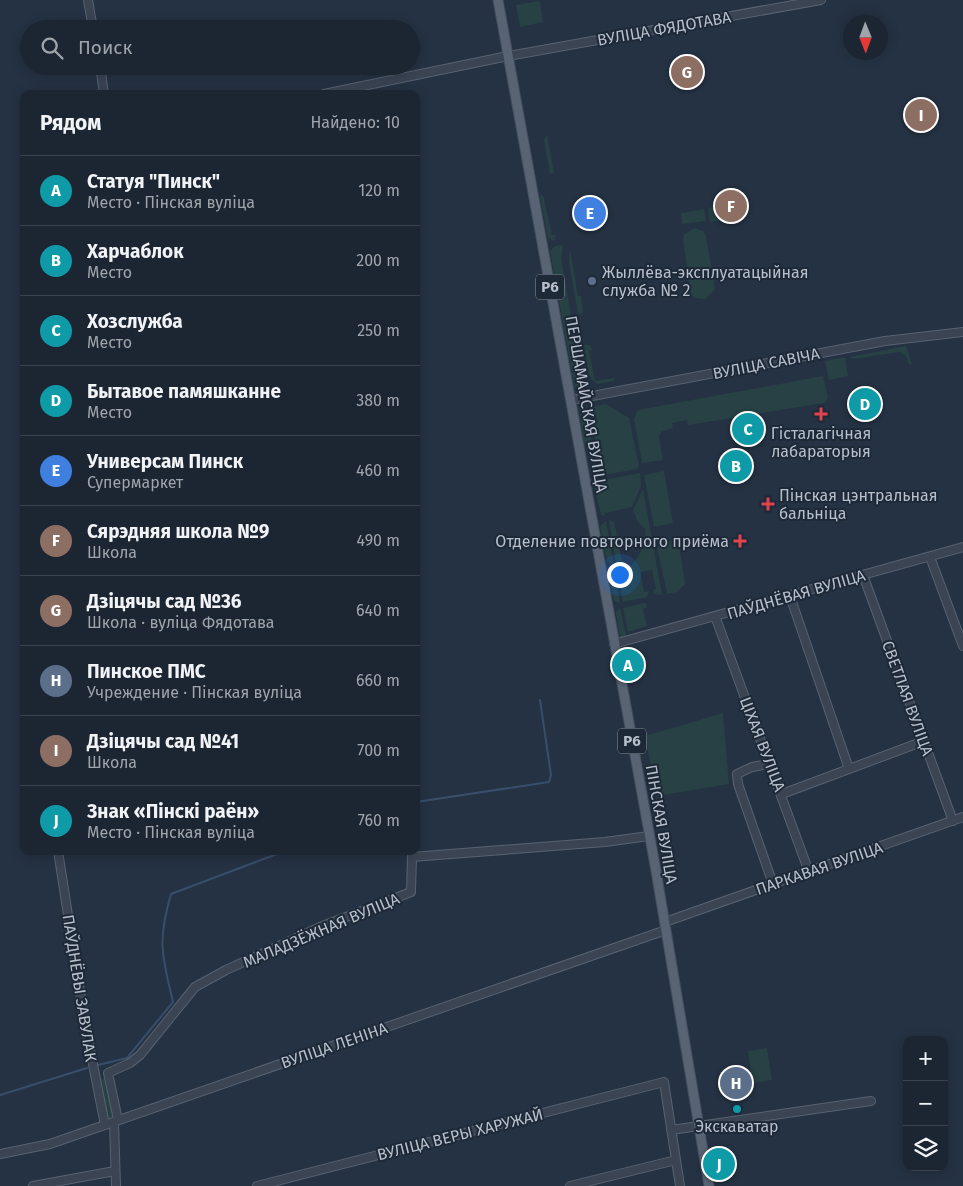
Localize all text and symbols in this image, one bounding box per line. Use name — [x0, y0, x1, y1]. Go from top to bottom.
street label: ВУЛІЦА ФЯДОТАВА — [596, 7, 733, 50]
north arrow — [843, 15, 888, 60]
search box — [20, 20, 420, 75]
icon: search — [38, 34, 66, 62]
text: Поиск — [78, 36, 132, 59]
pin: G — [671, 53, 703, 91]
pin: I — [905, 96, 937, 134]
text: Рядом — [40, 110, 101, 136]
text: Найдено: 10 — [310, 113, 400, 132]
text: Статуя "Пинск" — [87, 170, 220, 193]
text: A — [51, 181, 61, 200]
text: 120 m — [358, 181, 400, 200]
pin: F — [715, 187, 747, 225]
text: Место · Пінская вуліца — [87, 193, 255, 212]
pin: E — [574, 194, 606, 232]
text: Харчаблок — [87, 240, 184, 263]
text: B — [51, 251, 61, 270]
text: 200 m — [356, 251, 400, 270]
text: Место — [87, 263, 132, 282]
place label: Жыллёва-эксплуатацыйная служба № 2 — [602, 263, 809, 300]
road number: Р6 — [536, 274, 564, 300]
marker: Жыллёва-эксплуатацыйная служба № 2 — [586, 275, 598, 287]
text: Хозслужба — [87, 310, 183, 333]
street label: ПЕРШАМАЙСКАЯ ВУЛІЦА — [562, 314, 612, 495]
text: C — [51, 321, 61, 340]
text: 250 m — [357, 321, 400, 340]
text: Место — [87, 333, 132, 352]
street label: ВУЛІЦА САВІЧА — [711, 344, 822, 383]
text: Бытавое памяшканне — [87, 380, 281, 403]
pin: D — [849, 385, 881, 423]
text: D — [51, 391, 61, 410]
text: 380 m — [356, 391, 400, 410]
text: Место — [87, 403, 132, 422]
marker: Гісталагічная лабараторыя — [814, 407, 828, 421]
pin: C — [732, 410, 764, 448]
place label: Гісталагічная лабараторыя — [771, 424, 871, 461]
pin: B — [720, 447, 752, 485]
text: Универсам Пинск — [87, 450, 243, 473]
text: E — [52, 461, 60, 480]
text: 460 m — [356, 461, 400, 480]
text: Супермаркет — [87, 473, 183, 492]
place label: Пінская цэнтральная бальніца — [779, 486, 938, 523]
marker: Пінская цэнтральная бальніца — [761, 497, 775, 511]
text: Сярэдняя школа №9 — [87, 520, 269, 543]
text: F — [52, 531, 60, 550]
text: 490 m — [357, 531, 400, 550]
place label: Отделение повторного приёма — [495, 532, 729, 551]
marker: Отделение повторного приёма — [733, 534, 747, 548]
text: Школа — [87, 543, 137, 562]
your location — [607, 562, 633, 588]
street label: ПАЎДНЁВАЯ ВУЛІЦА — [725, 565, 868, 623]
text: Дзіцячы сад №36 — [87, 590, 242, 613]
text: G — [51, 601, 61, 620]
text: 640 m — [356, 601, 400, 620]
text: Школа · вуліца Фядотава — [87, 613, 275, 632]
street label: СВЕТЛАЯ ВУЛІЦА — [878, 638, 937, 759]
pin: A — [612, 646, 644, 684]
text: Пинское ПМС — [87, 660, 206, 683]
text: H — [51, 671, 61, 690]
text: 660 m — [356, 671, 400, 690]
text: Учреждение · Пінская вуліца — [87, 683, 302, 702]
street label: ЦІХАЯ ВУЛІЦА — [736, 694, 790, 795]
road number: Р6 — [618, 728, 646, 754]
text: Дзіцячы сад №41 — [87, 730, 239, 753]
text: I — [54, 741, 58, 760]
text: 700 m — [357, 741, 400, 760]
text: Школа — [87, 753, 137, 772]
street label: ПІНСКАЯ ВУЛІЦА — [642, 763, 681, 886]
text: Знак «Пінскі раён» — [87, 800, 259, 823]
text: J — [53, 811, 59, 830]
text: 760 m — [358, 811, 400, 830]
text: Место · Пінская вуліца — [87, 823, 255, 842]
street label: ПАРКАВАЯ ВУЛІЦА — [753, 838, 886, 899]
street label: МАЛАДЗЁЖНАЯ ВУЛІЦА — [240, 889, 403, 972]
street label: ПАЎДНЁВЫ ЗАВУЛАК — [58, 913, 101, 1064]
street label: ВУЛІЦА ЛЕНІНА — [278, 1018, 391, 1073]
map controls — [903, 1036, 948, 1171]
button: + — [903, 1036, 948, 1081]
pin: H — [720, 1064, 752, 1102]
button: − — [903, 1081, 948, 1126]
marker: Экскаватар — [731, 1103, 743, 1115]
street label: ВУЛІЦА ВЕРЫ ХАРУЖАЙ — [375, 1105, 545, 1164]
place label: Экскаватар — [695, 1117, 779, 1136]
button: layers — [903, 1126, 948, 1171]
pin: J — [703, 1145, 735, 1183]

